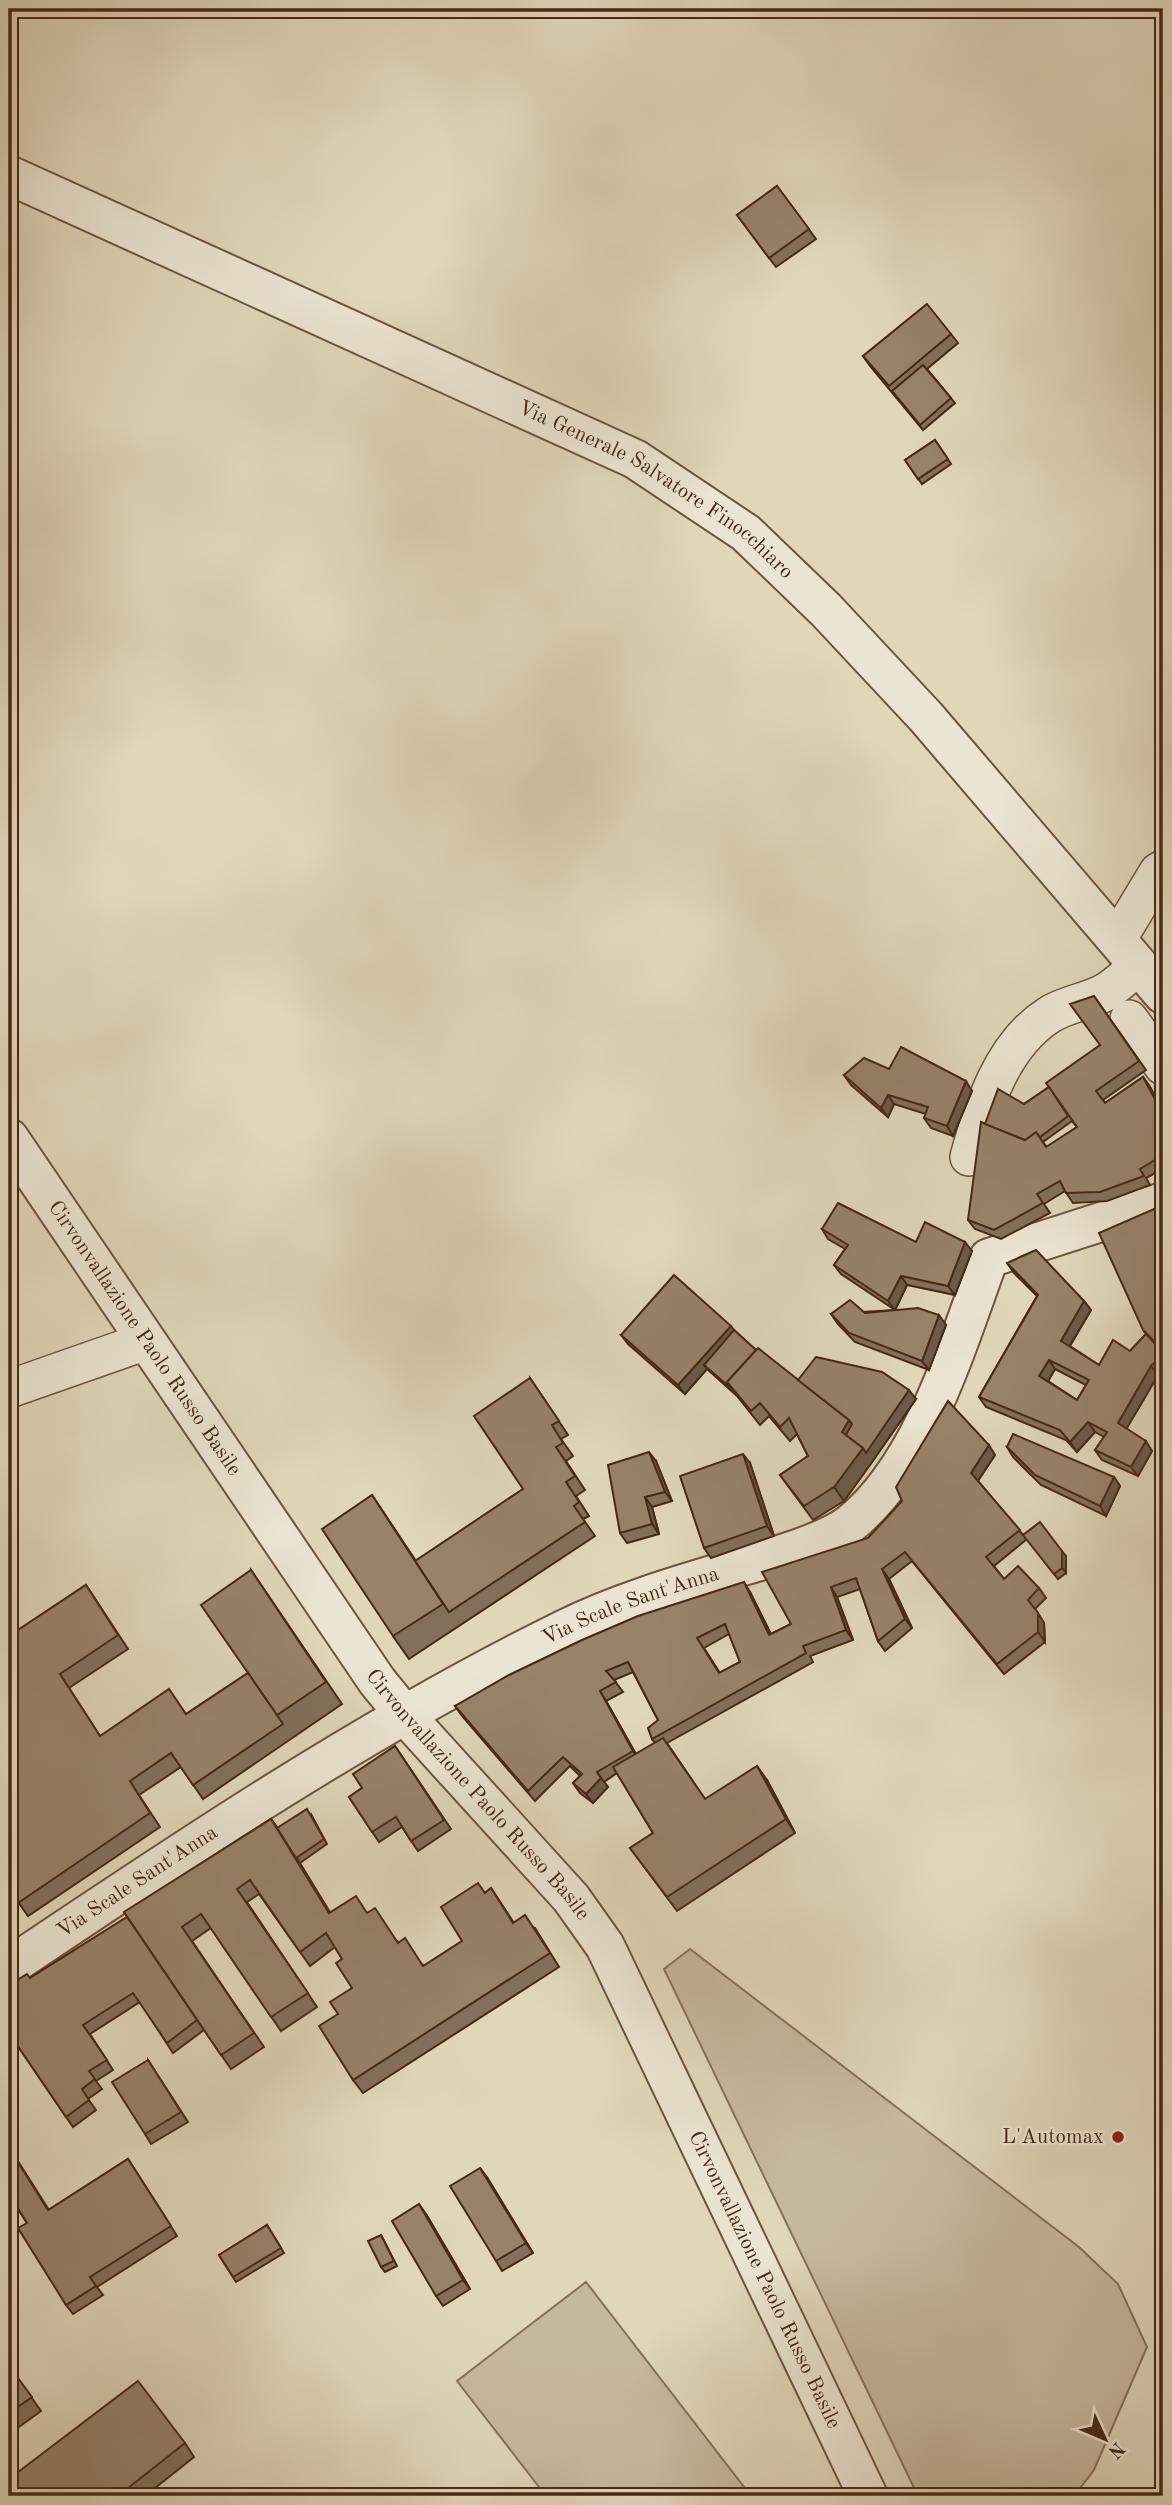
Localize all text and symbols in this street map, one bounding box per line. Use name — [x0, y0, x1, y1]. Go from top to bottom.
street label: Via Generale Salvatore Finocchiaro — [515, 397, 797, 583]
street label: Cirvonvallazione Paolo Russo Basile — [44, 1197, 245, 1480]
street label: Via Scale Sant'Anna — [539, 1563, 722, 1649]
street label: Cirvonvallazione Paolo Russo Basile — [362, 1666, 594, 1924]
street label: Via Scale Sant'Anna — [53, 1821, 221, 1942]
place label: L'Automax — [1002, 2127, 1104, 2148]
street label: Cirvonvallazione Paolo Russo Basile — [685, 2128, 845, 2432]
marker: L'Automax — [1110, 2129, 1126, 2145]
north arrow — [1070, 2404, 1140, 2474]
text: N — [1103, 2437, 1127, 2461]

